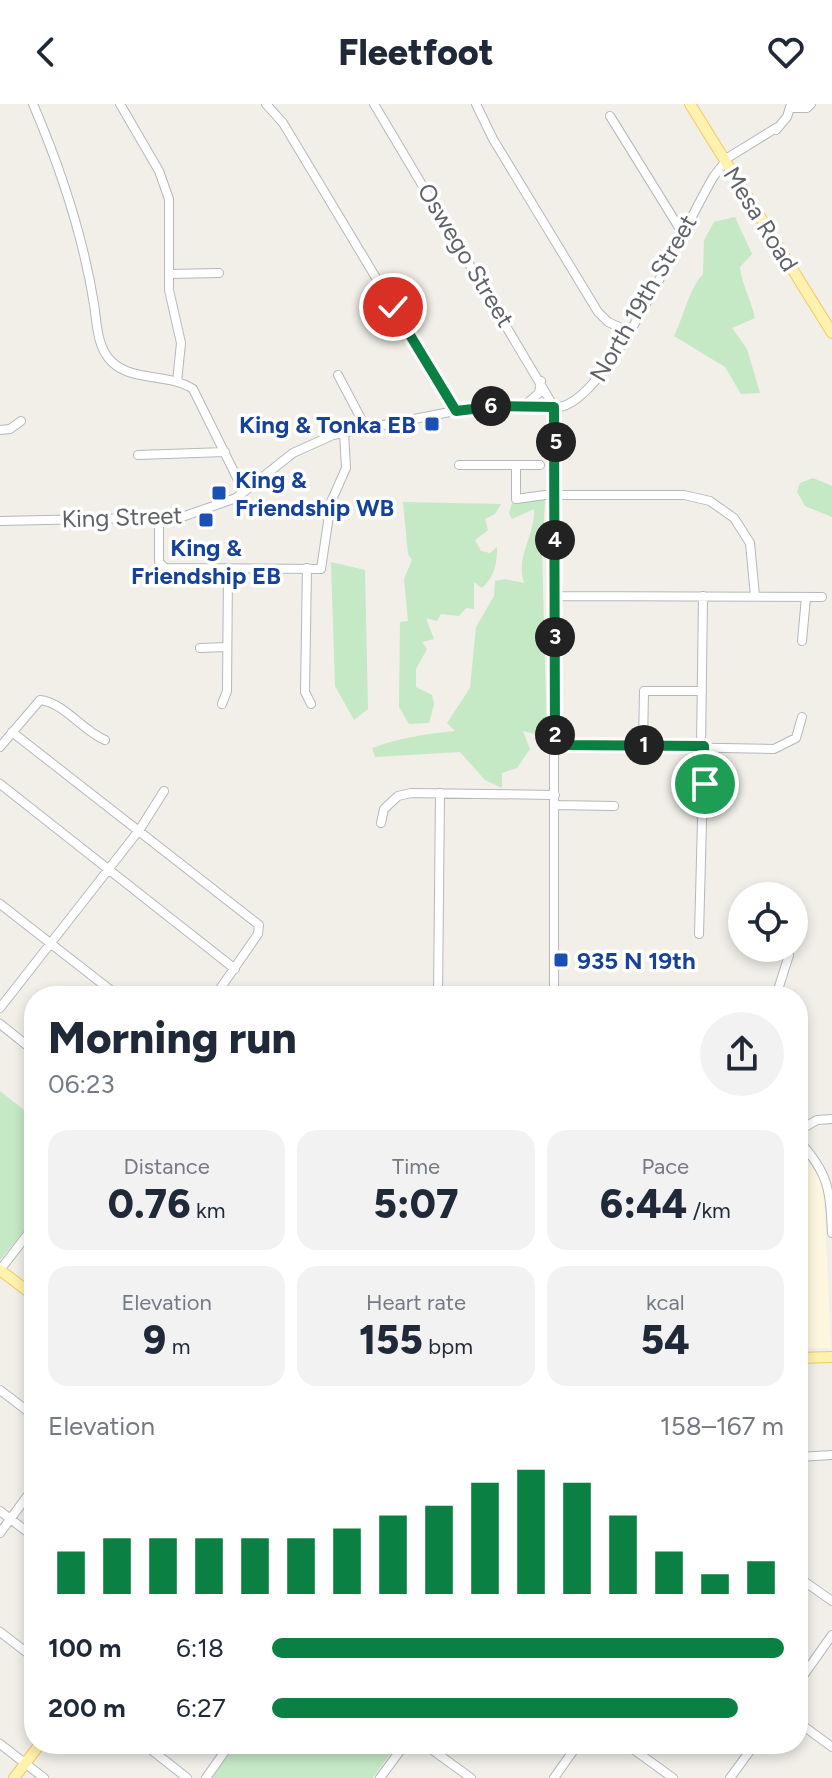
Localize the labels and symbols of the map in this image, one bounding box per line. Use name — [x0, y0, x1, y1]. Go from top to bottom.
street label: Mesa Road — [717, 161, 805, 277]
street label: Oswego Street — [412, 178, 520, 332]
street label: North 19th Street — [583, 209, 703, 387]
pin — [359, 273, 427, 341]
pin: 6 — [471, 386, 511, 426]
place label: King & Tonka EB — [239, 410, 416, 439]
marker: King & Tonka EB — [423, 415, 441, 433]
pin: 5 — [536, 422, 576, 462]
place label: King & Friendship WB — [235, 465, 394, 522]
marker: King & Friendship WB — [210, 484, 228, 502]
street label: King Street — [61, 500, 183, 534]
marker: King & Friendship EB — [197, 511, 215, 529]
pin: 4 — [535, 520, 575, 560]
place label: King & Friendship EB — [131, 533, 281, 590]
pin: 3 — [535, 617, 575, 657]
pin: 2 — [535, 715, 575, 755]
pin: 1 — [624, 725, 664, 765]
pin — [671, 750, 739, 818]
place label: 935 N 19th — [577, 946, 696, 975]
marker: 935 N 19th — [552, 951, 570, 969]

